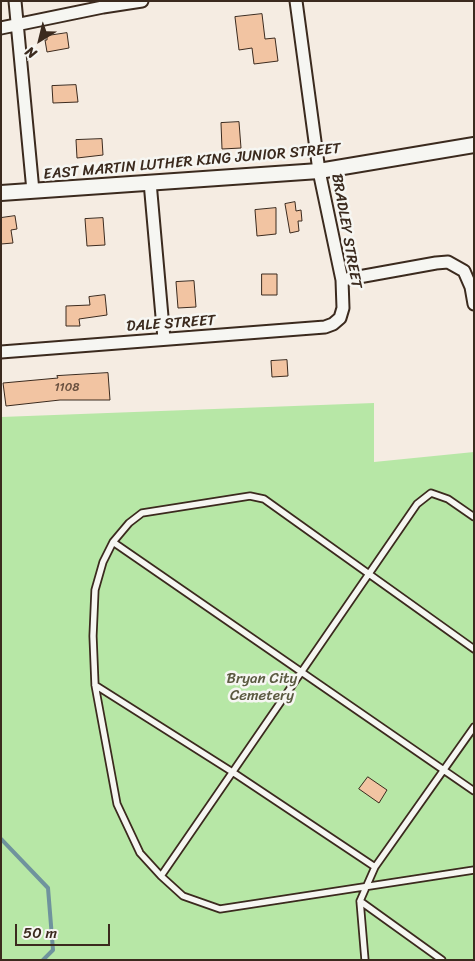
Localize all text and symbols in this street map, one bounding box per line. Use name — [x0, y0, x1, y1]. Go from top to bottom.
north arrow — [15, 15, 65, 65]
text: N — [20, 40, 42, 66]
street label: EAST MARTIN LUTHER KING JUNIOR STREET — [43, 140, 341, 184]
street label: BRADLEY STREET — [327, 172, 365, 290]
street label: DALE STREET — [126, 312, 216, 336]
house number: 1108 — [54, 381, 80, 395]
park label: Bryan City Cemetery — [227, 670, 297, 705]
scale bar — [18, 914, 112, 946]
text: 50 m — [23, 920, 57, 946]

